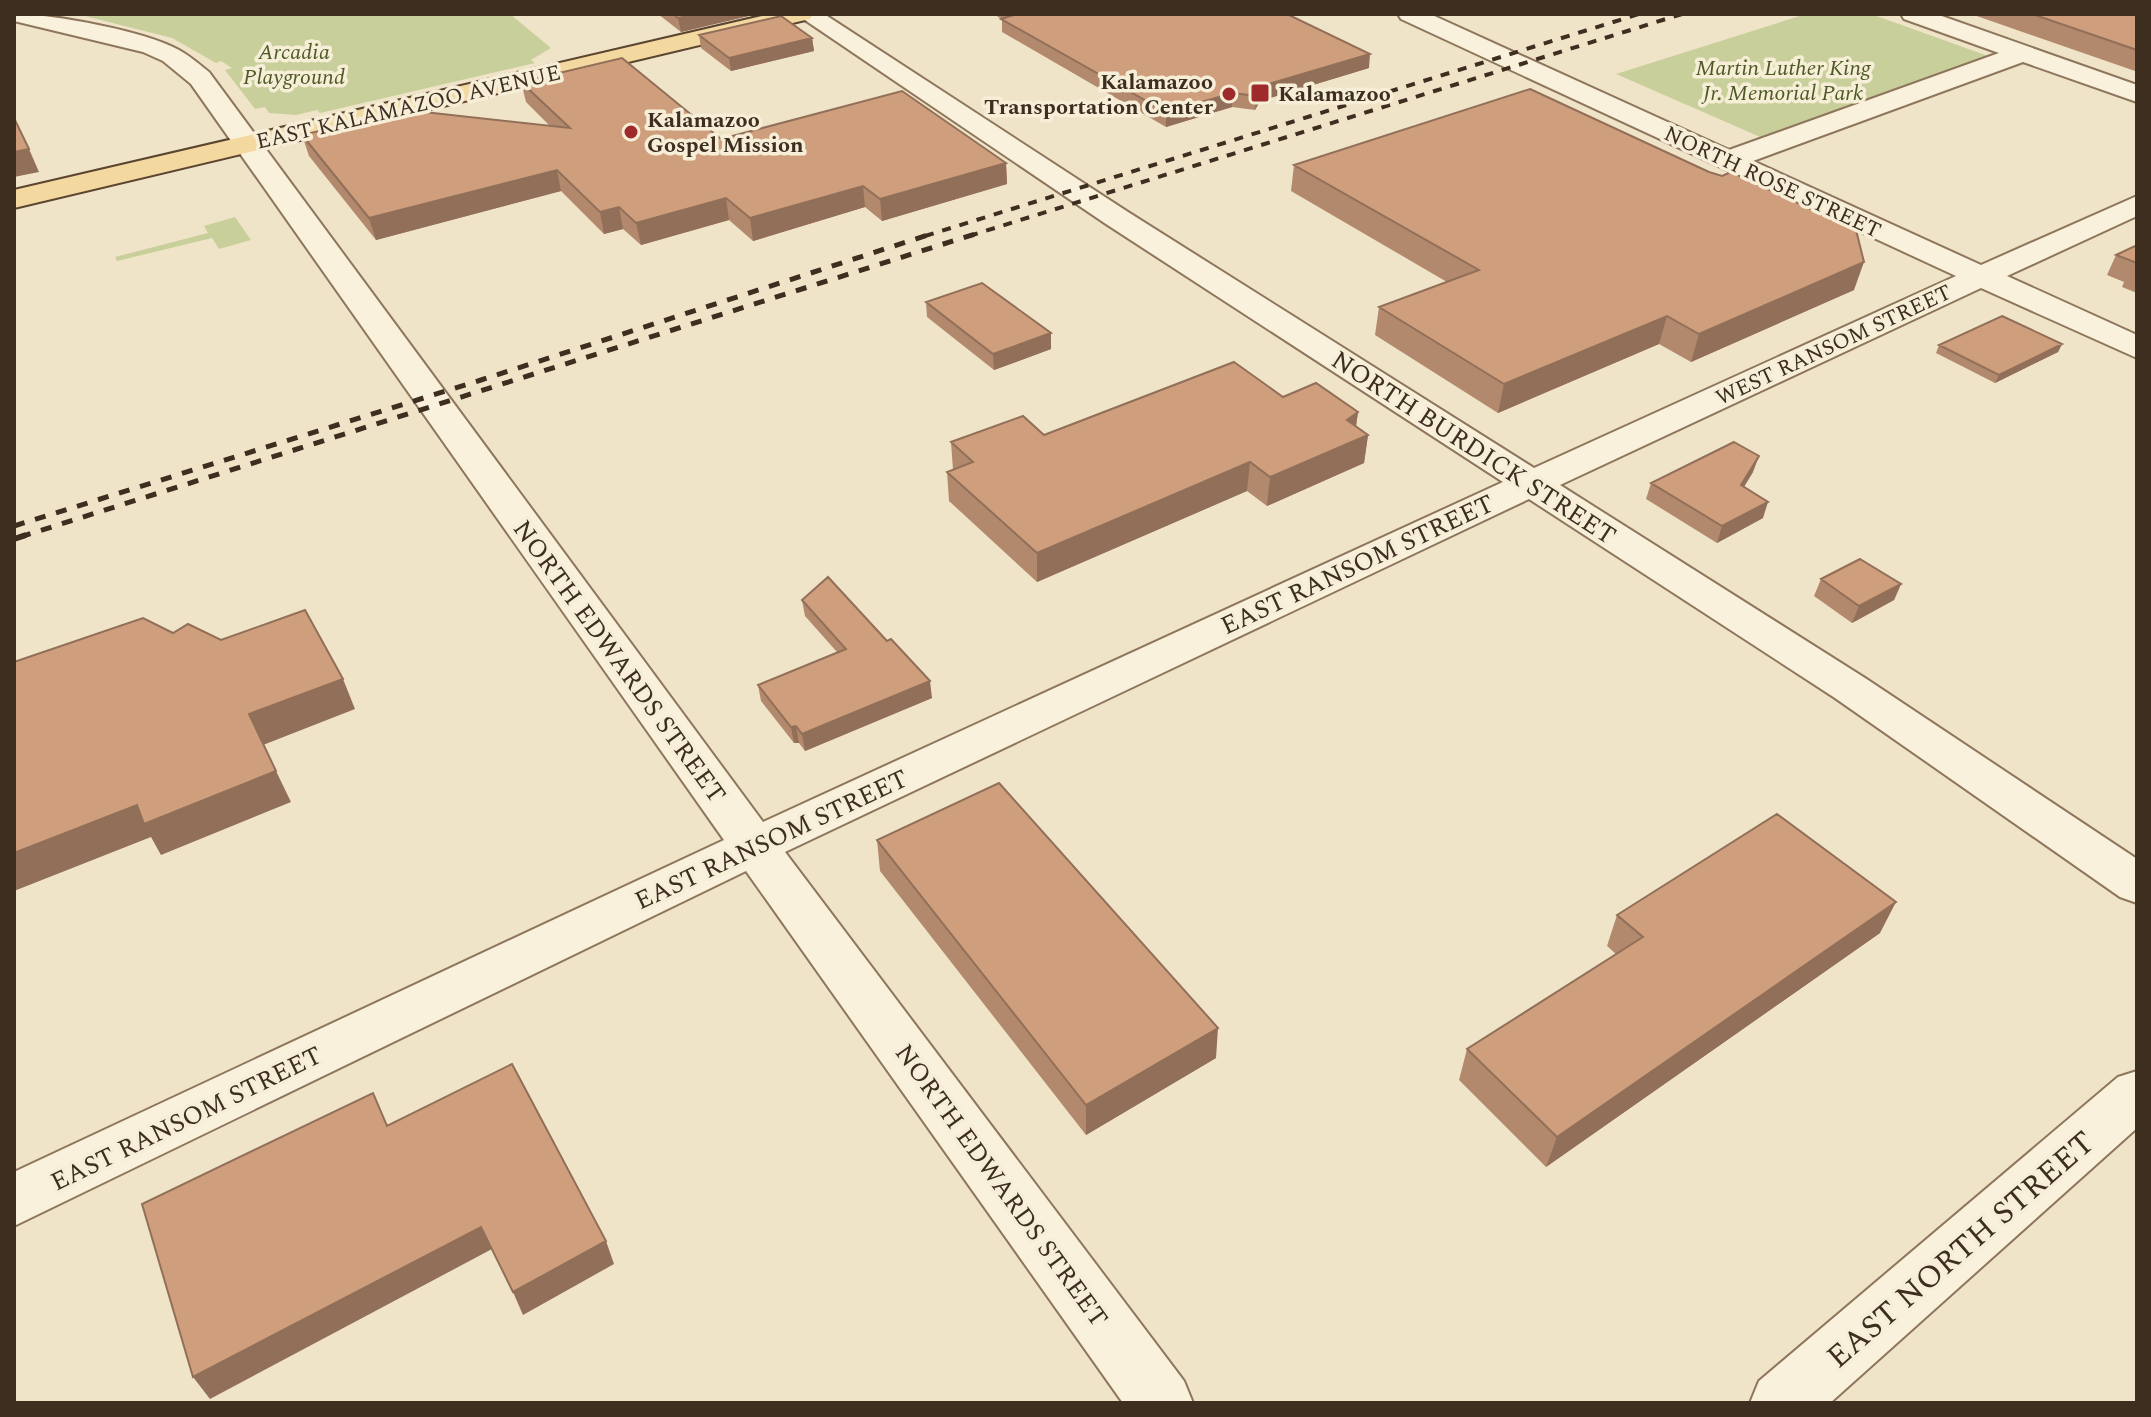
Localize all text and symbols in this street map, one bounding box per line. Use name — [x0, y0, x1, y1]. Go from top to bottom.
park label: Arcadia Playground — [243, 36, 345, 94]
park label: Martin Luther King Jr. Memorial Park — [1695, 52, 1872, 110]
street label: EAST KALAMAZOO AVENUE — [253, 56, 564, 159]
place label: Kalamazoo Transportation Center — [984, 66, 1214, 124]
place label: Kalamazoo — [1278, 78, 1391, 111]
marker: Kalamazoo — [1249, 82, 1271, 104]
marker: Kalamazoo Transportation Center — [1220, 85, 1238, 103]
place label: Kalamazoo Gospel Mission — [647, 104, 804, 162]
street label: NORTH ROSE STREET — [1658, 117, 1886, 247]
marker: Kalamazoo Gospel Mission — [622, 123, 640, 141]
street label: WEST RANSOM STREET — [1710, 276, 1957, 415]
street label: NORTH BURDICK STREET — [1323, 340, 1624, 555]
street label: EAST RANSOM STREET — [1214, 484, 1501, 646]
street label: NORTH EDWARDS STREET — [503, 512, 736, 812]
street label: EAST RANSOM STREET — [628, 759, 915, 921]
street label: EAST RANSOM STREET — [44, 1036, 329, 1202]
street label: NORTH EDWARDS STREET — [885, 1036, 1118, 1336]
street label: EAST NORTH STREET — [1816, 1119, 2106, 1381]

